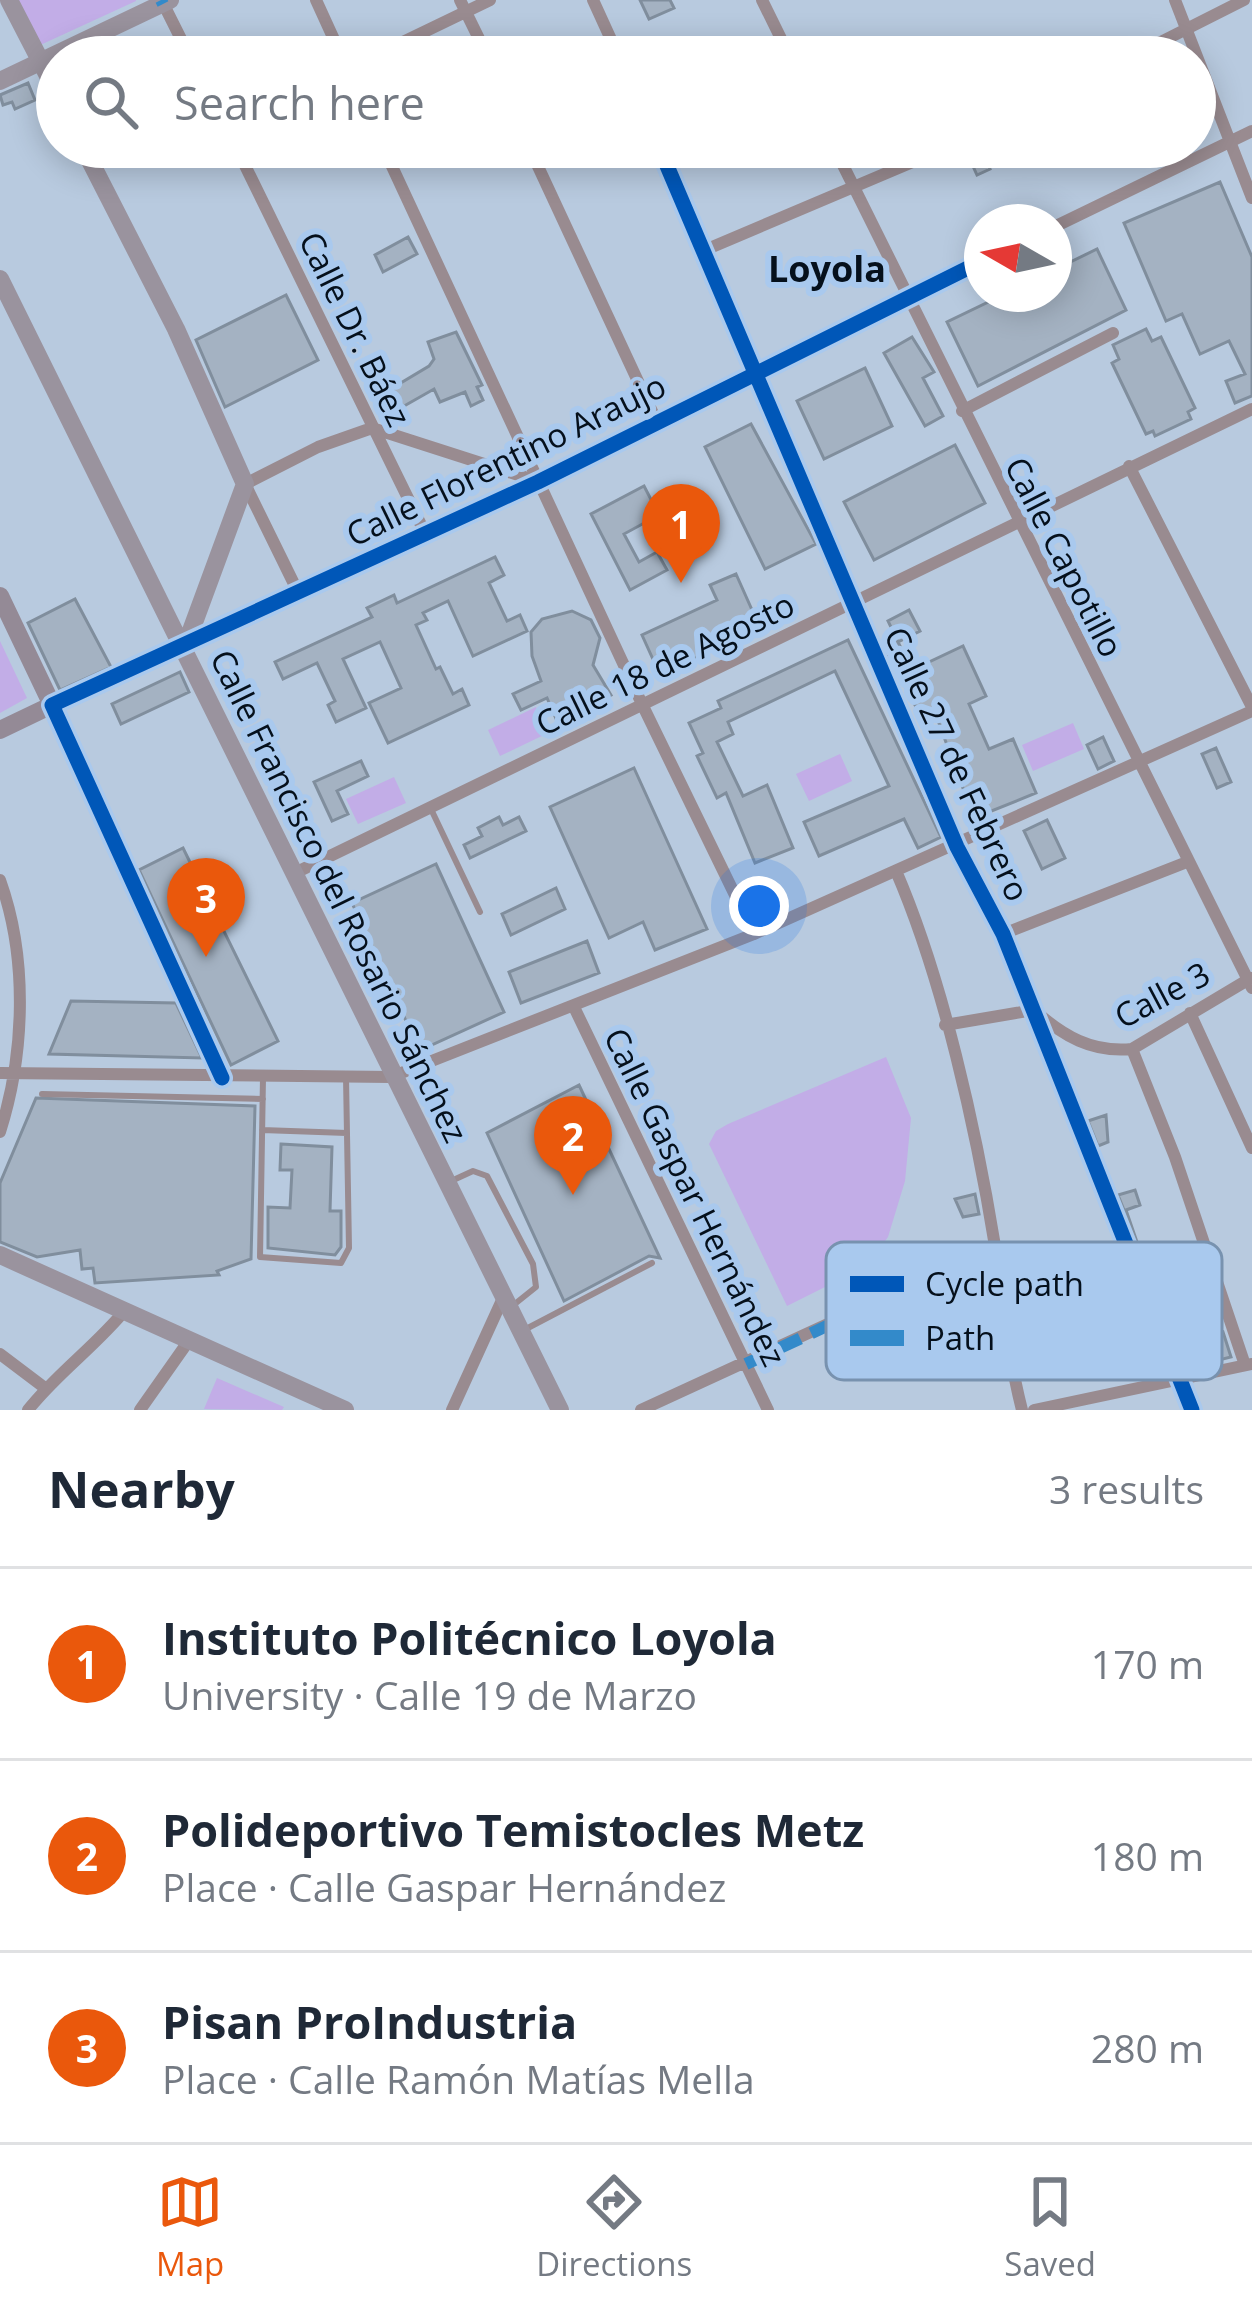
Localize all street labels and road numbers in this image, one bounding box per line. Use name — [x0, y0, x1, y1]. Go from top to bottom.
street label: Calle Dr. Báez — [289, 224, 422, 434]
street label: Calle Florentino Araujo — [339, 363, 673, 557]
street label: Calle Capotillo — [995, 449, 1134, 664]
street label: Calle 18 de Agosto — [528, 581, 802, 746]
street label: Calle 27 de Febrero — [874, 619, 1041, 908]
street label: Calle Francisco del Rosario Sánchez — [200, 642, 479, 1150]
street label: Calle 3 — [1106, 951, 1217, 1038]
street label: Calle Gaspar Hernández — [594, 1020, 797, 1373]

